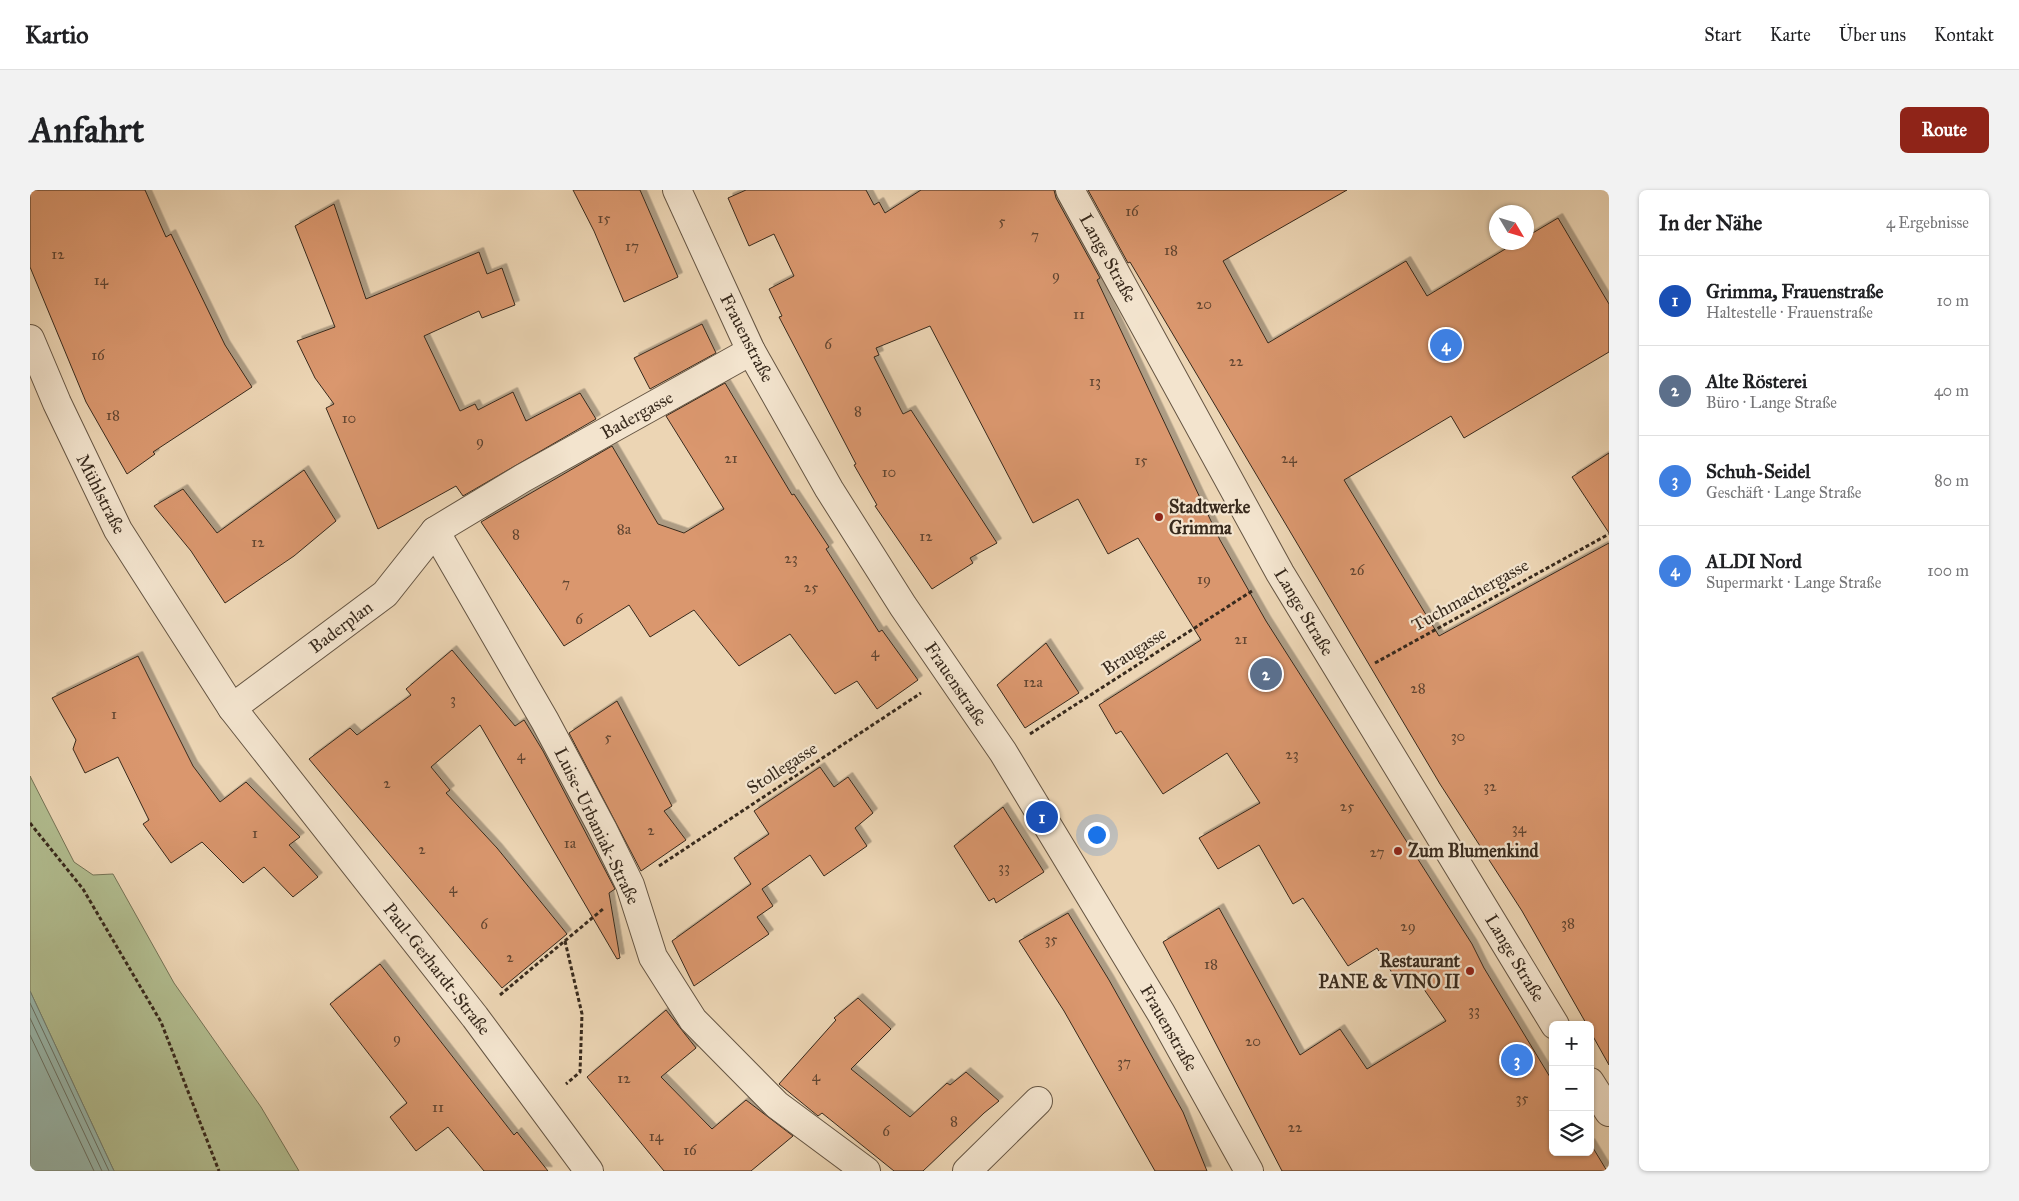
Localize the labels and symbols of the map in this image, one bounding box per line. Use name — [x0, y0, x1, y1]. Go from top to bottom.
house number: 16 — [1125, 202, 1140, 220]
north arrow — [1489, 205, 1534, 250]
house number: 15 — [598, 209, 610, 227]
street label: Lange Straße — [1074, 210, 1141, 307]
house number: 5 — [999, 212, 1006, 230]
house number: 7 — [1031, 226, 1039, 244]
house number: 17 — [625, 237, 639, 255]
house number: 18 — [1164, 241, 1178, 259]
house number: 12 — [51, 245, 65, 263]
house number: 9 — [1052, 266, 1060, 284]
house number: 14 — [94, 271, 109, 289]
street label: Frauenstraße — [715, 290, 779, 386]
house number: 20 — [1196, 295, 1212, 313]
house number: 11 — [1073, 305, 1085, 323]
pin: 4 — [1430, 326, 1462, 364]
house number: 6 — [824, 335, 833, 353]
house number: 16 — [91, 346, 106, 364]
house number: 22 — [1229, 352, 1244, 370]
house number: 13 — [1089, 372, 1101, 390]
street label: Badergasse — [597, 386, 678, 445]
house number: 8 — [854, 402, 862, 420]
house number: 18 — [106, 406, 120, 424]
house number: 10 — [342, 409, 356, 427]
house number: 9 — [476, 432, 484, 450]
house number: 21 — [724, 449, 738, 467]
house number: 24 — [1281, 449, 1298, 467]
street label: Mühlstraße — [71, 450, 131, 538]
house number: 15 — [1135, 451, 1147, 469]
house number: 10 — [882, 463, 896, 481]
place label: Stadtwerke Grimma — [1169, 496, 1251, 539]
marker: Stadtwerke Grimma — [1153, 511, 1165, 523]
house number: 8a — [617, 520, 632, 538]
house number: 8 — [512, 525, 520, 543]
house number: 12 — [919, 527, 933, 545]
house number: 12 — [251, 533, 265, 551]
house number: 23 — [784, 549, 798, 567]
street label: Tuchmachergasse — [1408, 554, 1533, 637]
house number: 26 — [1349, 561, 1366, 579]
street label: Lange Straße — [1268, 564, 1339, 660]
house number: 19 — [1197, 570, 1211, 588]
house number: 7 — [562, 574, 570, 592]
house number: 25 — [804, 578, 818, 596]
street label: Baderplan — [305, 596, 377, 658]
house number: 6 — [575, 610, 584, 628]
street label: Braugasse — [1098, 622, 1171, 681]
house number: 21 — [1234, 630, 1248, 648]
street label: Frauenstraße — [920, 638, 992, 730]
house number: 4 — [871, 643, 880, 661]
pin: 2 — [1250, 655, 1282, 693]
house number: 12a — [1023, 673, 1043, 691]
house number: 28 — [1410, 679, 1426, 697]
house number: 3 — [450, 690, 456, 708]
house number: 1 — [111, 705, 117, 723]
house number: 30 — [1451, 727, 1465, 745]
house number: 5 — [605, 728, 612, 746]
street label: Stollegasse — [743, 737, 822, 800]
street label: Luise-Urbaniak-Straße — [549, 744, 645, 908]
house number: 23 — [1285, 745, 1299, 763]
house number: 4 — [517, 746, 526, 764]
house number: 2 — [383, 774, 391, 792]
house number: 32 — [1483, 777, 1497, 795]
house number: 25 — [1340, 797, 1354, 815]
pin: 1 — [1026, 798, 1058, 836]
house number: 34 — [1512, 819, 1527, 837]
house number: 2 — [647, 821, 655, 839]
your location — [1084, 822, 1110, 848]
house number: 1 — [252, 824, 258, 842]
house number: 1a — [564, 834, 577, 852]
house number: 2 — [418, 840, 426, 858]
place label: Zum Blumenkind — [1408, 840, 1539, 862]
house number: 27 — [1370, 843, 1385, 861]
marker: Zum Blumenkind — [1392, 845, 1404, 857]
house number: 33 — [998, 858, 1010, 876]
house number: 4 — [449, 879, 458, 897]
street label: Paul-Gerhardt-Straße — [379, 899, 495, 1039]
street label: Lange Straße — [1479, 910, 1550, 1006]
house number: 38 — [1561, 914, 1575, 932]
house number: 6 — [480, 915, 489, 933]
house number: 29 — [1400, 917, 1416, 935]
house number: 35 — [1045, 930, 1058, 948]
house number: 2 — [506, 948, 514, 966]
place label: Restaurant PANE & VINO II — [1319, 950, 1461, 993]
house number: 18 — [1204, 955, 1218, 973]
marker: Restaurant PANE & VINO II — [1464, 965, 1476, 977]
street label: Frauenstraße — [1135, 981, 1203, 1075]
house number: 33 — [1468, 1001, 1480, 1019]
house number: 9 — [393, 1029, 401, 1047]
house number: 20 — [1245, 1032, 1261, 1050]
pin: 3 — [1501, 1041, 1533, 1079]
house number: 37 — [1117, 1053, 1131, 1071]
house number: 4 — [812, 1067, 821, 1085]
house number: 12 — [617, 1069, 631, 1087]
house number: 35 — [1516, 1089, 1529, 1107]
house number: 11 — [432, 1098, 444, 1116]
house number: 8 — [950, 1112, 958, 1130]
house number: 22 — [1288, 1118, 1303, 1136]
house number: 6 — [882, 1122, 891, 1140]
house number: 14 — [649, 1127, 664, 1145]
house number: 16 — [683, 1141, 698, 1159]

